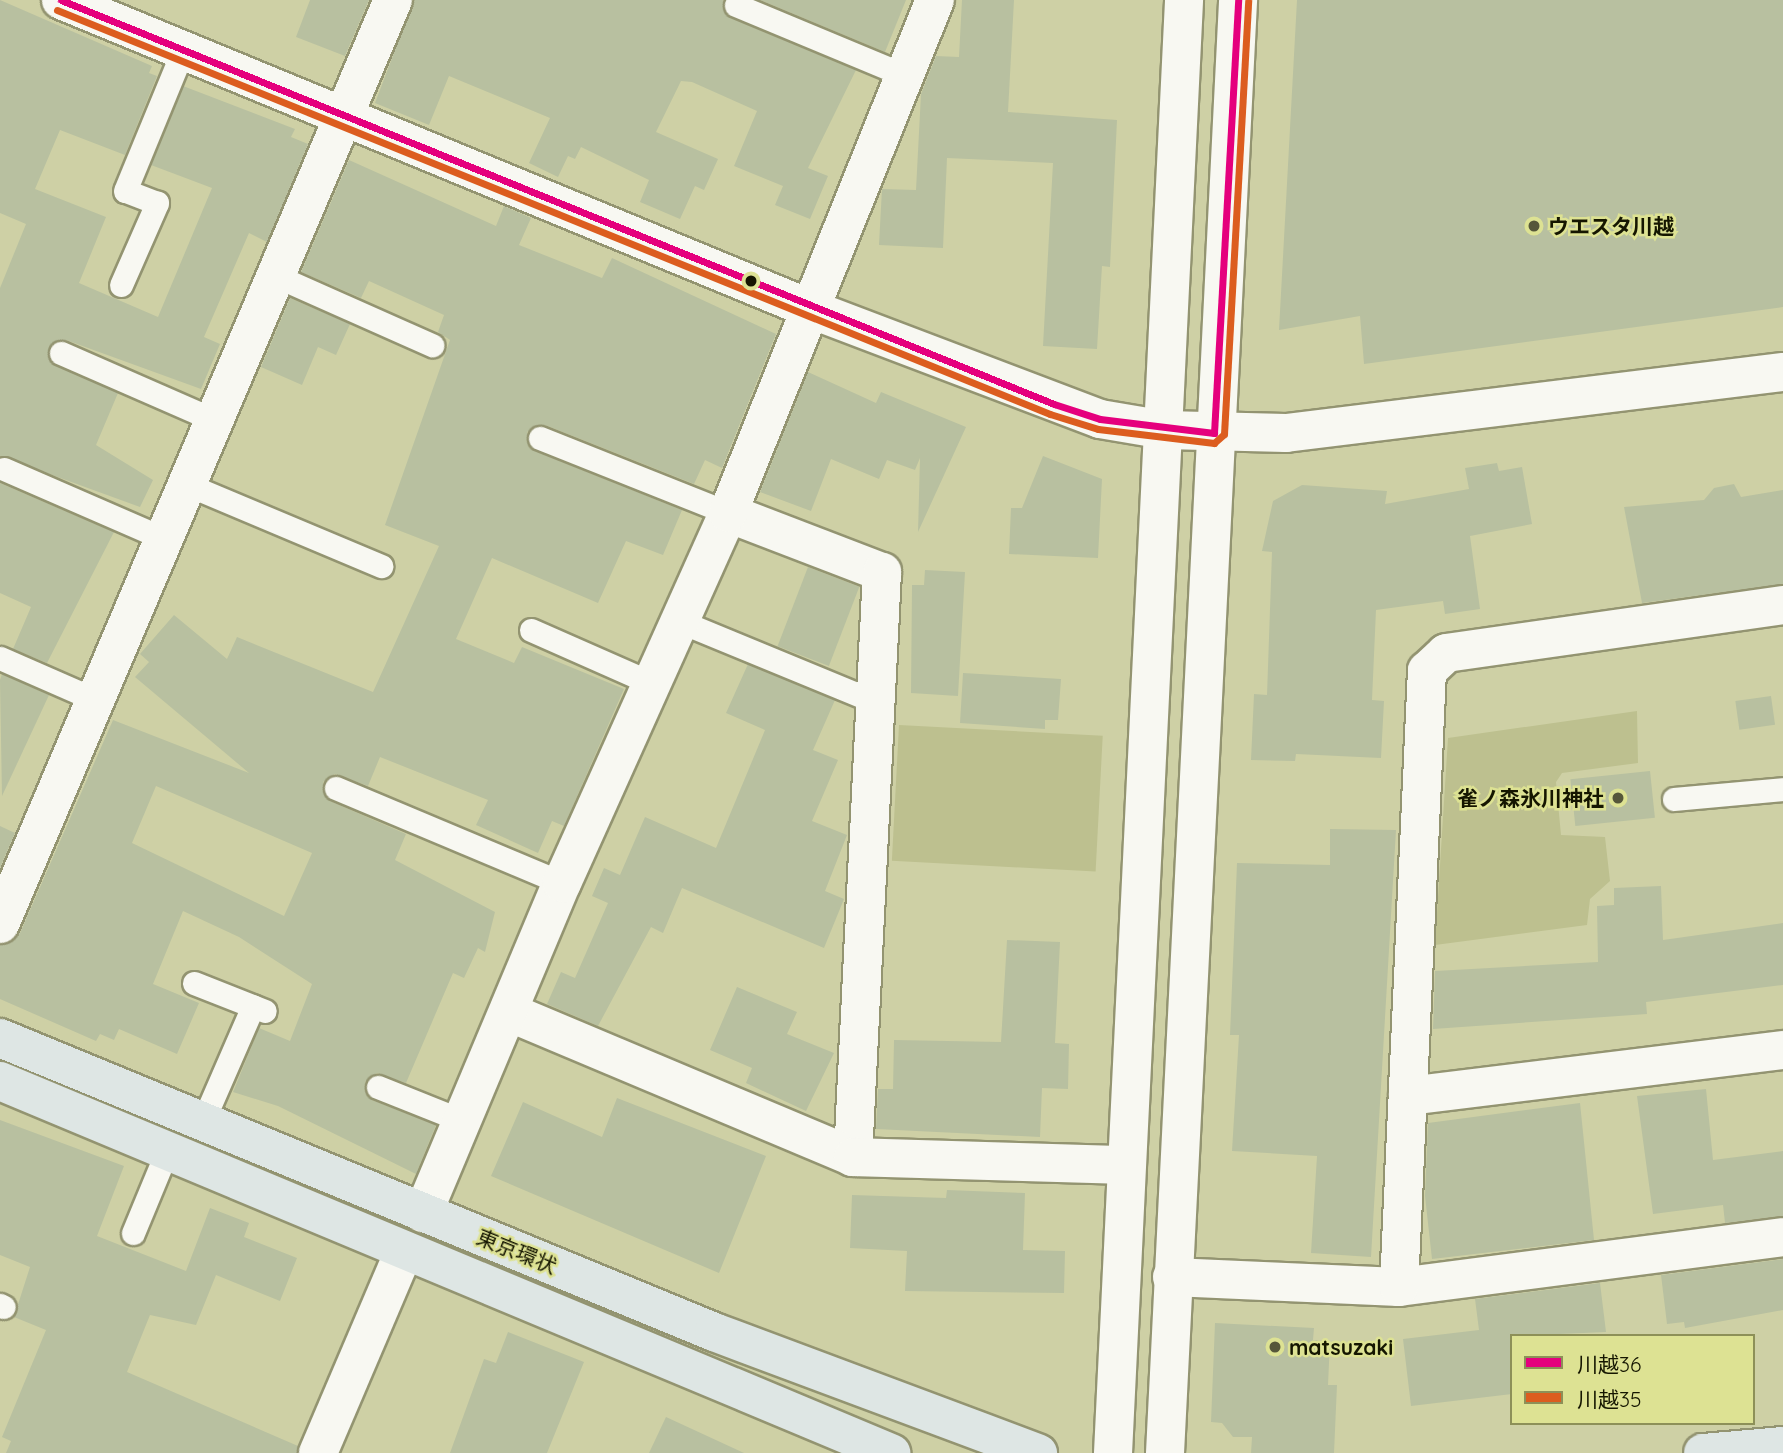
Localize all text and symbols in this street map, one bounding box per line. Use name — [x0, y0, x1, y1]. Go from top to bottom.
place label: ウエスタ川越 — [1548, 213, 1674, 239]
marker: ウエスタ川越 — [1526, 218, 1542, 234]
unlabelled marker — [744, 274, 758, 288]
place label: 雀ノ森氷川神社 — [1457, 785, 1604, 811]
marker: 雀ノ森氷川神社 — [1610, 790, 1626, 806]
street label: 東京環状 — [473, 1224, 561, 1278]
place label: matsuzaki — [1289, 1334, 1393, 1360]
legend — [1510, 1334, 1755, 1425]
marker: matsuzaki — [1267, 1339, 1283, 1355]
text: 川越36 — [1577, 1351, 1641, 1377]
text: 川越35 — [1577, 1386, 1641, 1412]

